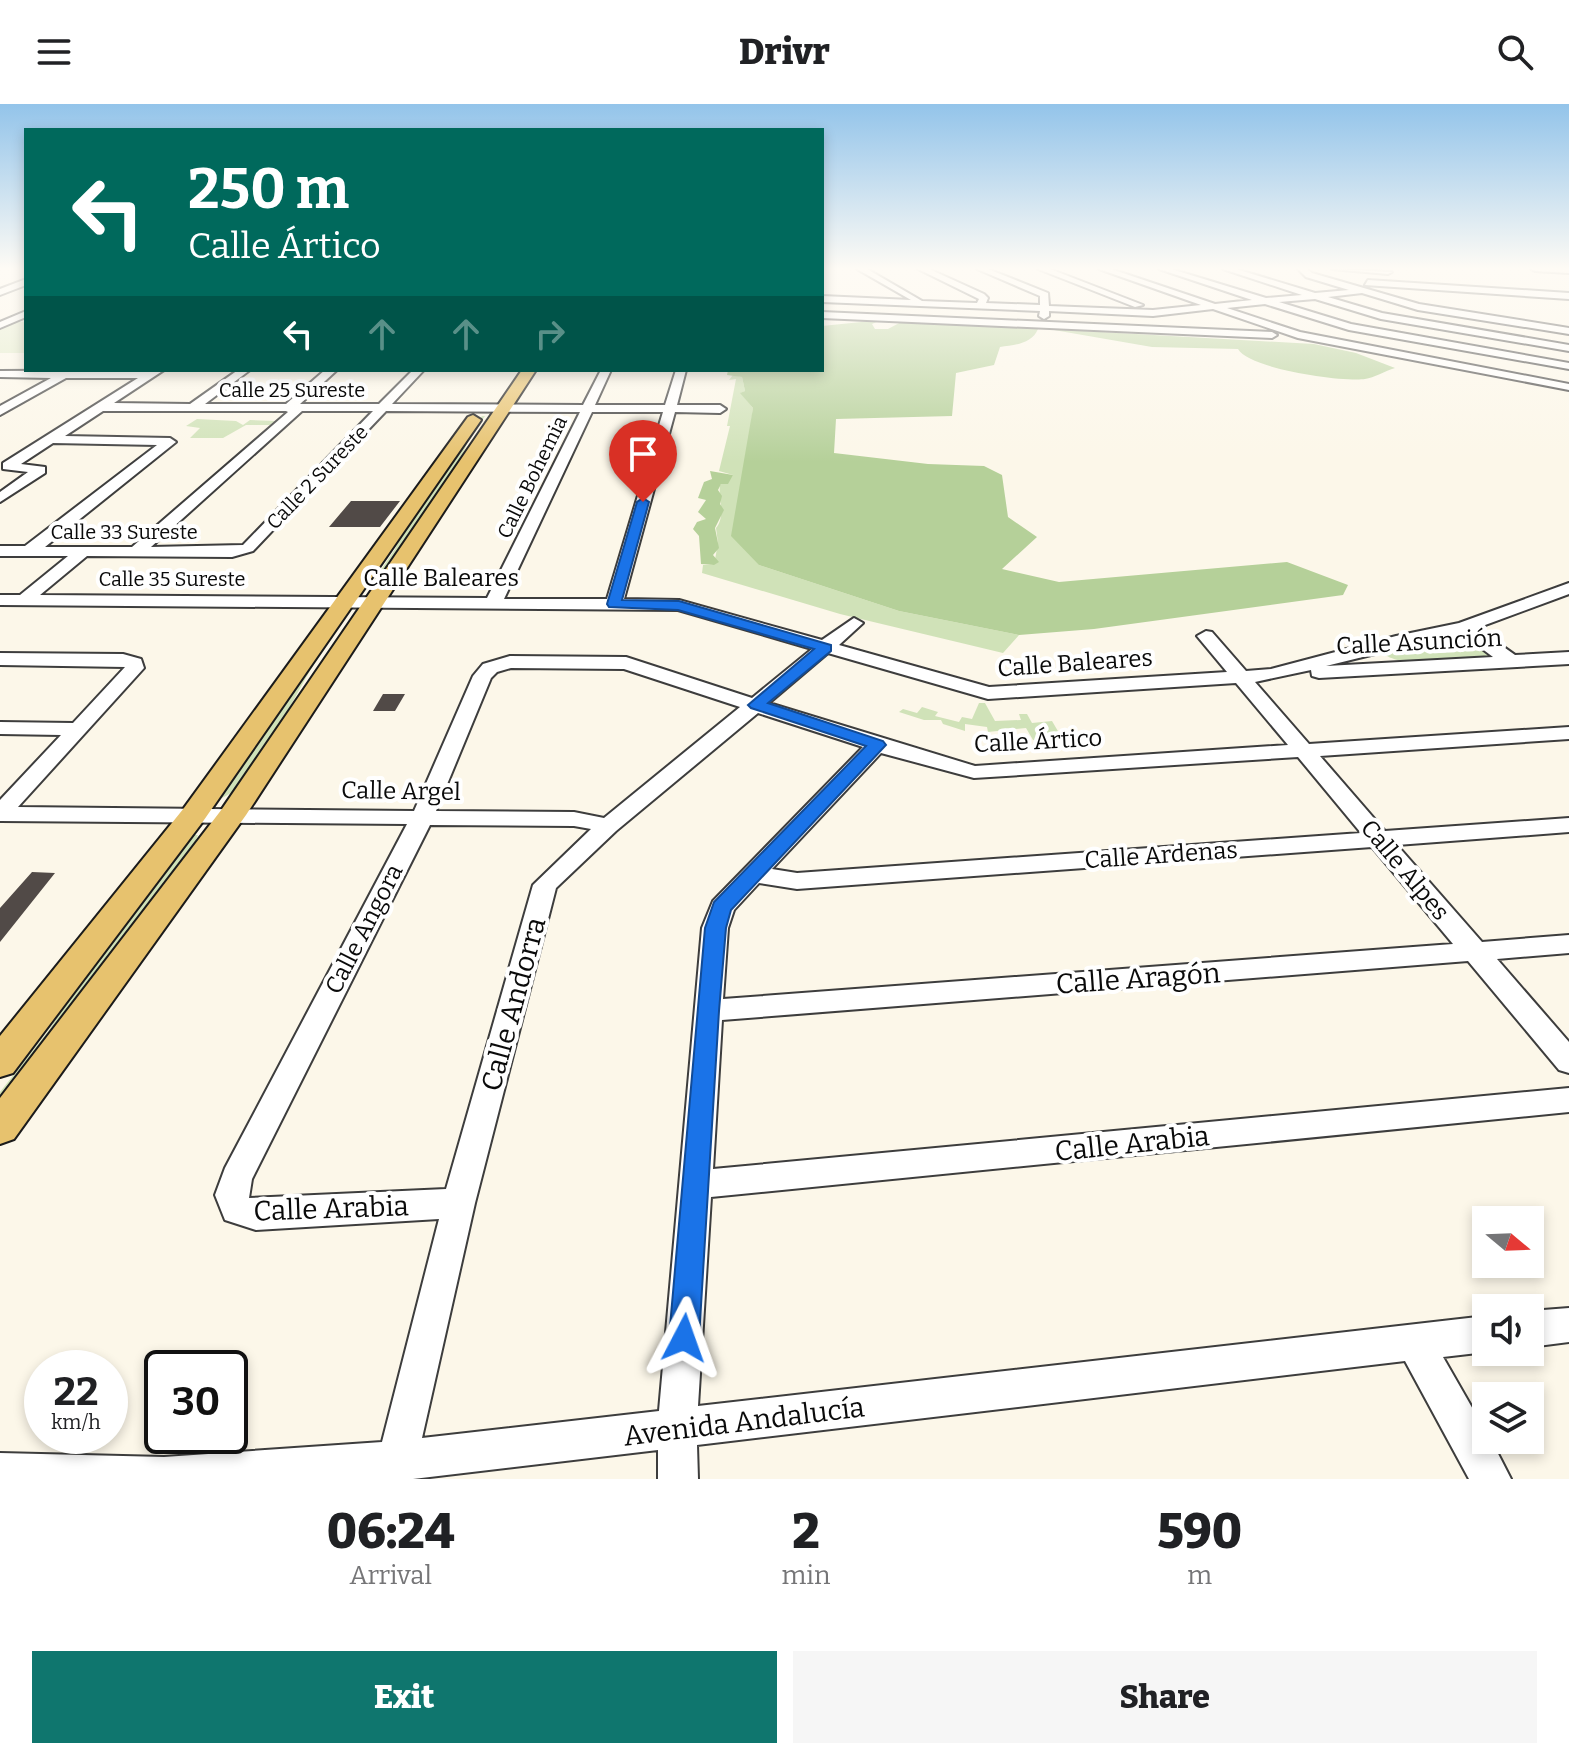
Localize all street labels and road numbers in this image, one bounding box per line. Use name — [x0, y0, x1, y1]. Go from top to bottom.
street label: Calle 25 Sureste — [219, 378, 365, 402]
street label: Calle Bohemia — [492, 412, 572, 542]
street label: Calle 2 Sureste — [261, 420, 373, 534]
street label: Calle 33 Sureste — [50, 520, 198, 544]
street label: Calle Baleares — [363, 564, 519, 592]
street label: Calle 35 Sureste — [99, 567, 245, 591]
street label: Calle Asunción — [1335, 624, 1503, 660]
street label: Calle Baleares — [996, 644, 1154, 682]
street label: Calle Ártico — [973, 723, 1103, 758]
street label: Calle Argel — [341, 776, 461, 806]
street label: Calle Alpes — [1355, 814, 1455, 926]
street label: Calle Ardenas — [1083, 836, 1239, 874]
street label: Calle Angora — [319, 860, 409, 998]
street label: Calle Andorra — [474, 914, 553, 1095]
street label: Calle Aragón — [1055, 956, 1222, 1001]
street label: Calle Arabia — [1053, 1119, 1211, 1168]
street label: Calle Arabia — [253, 1189, 409, 1228]
street label: Avenida Andalucía — [622, 1390, 866, 1453]

